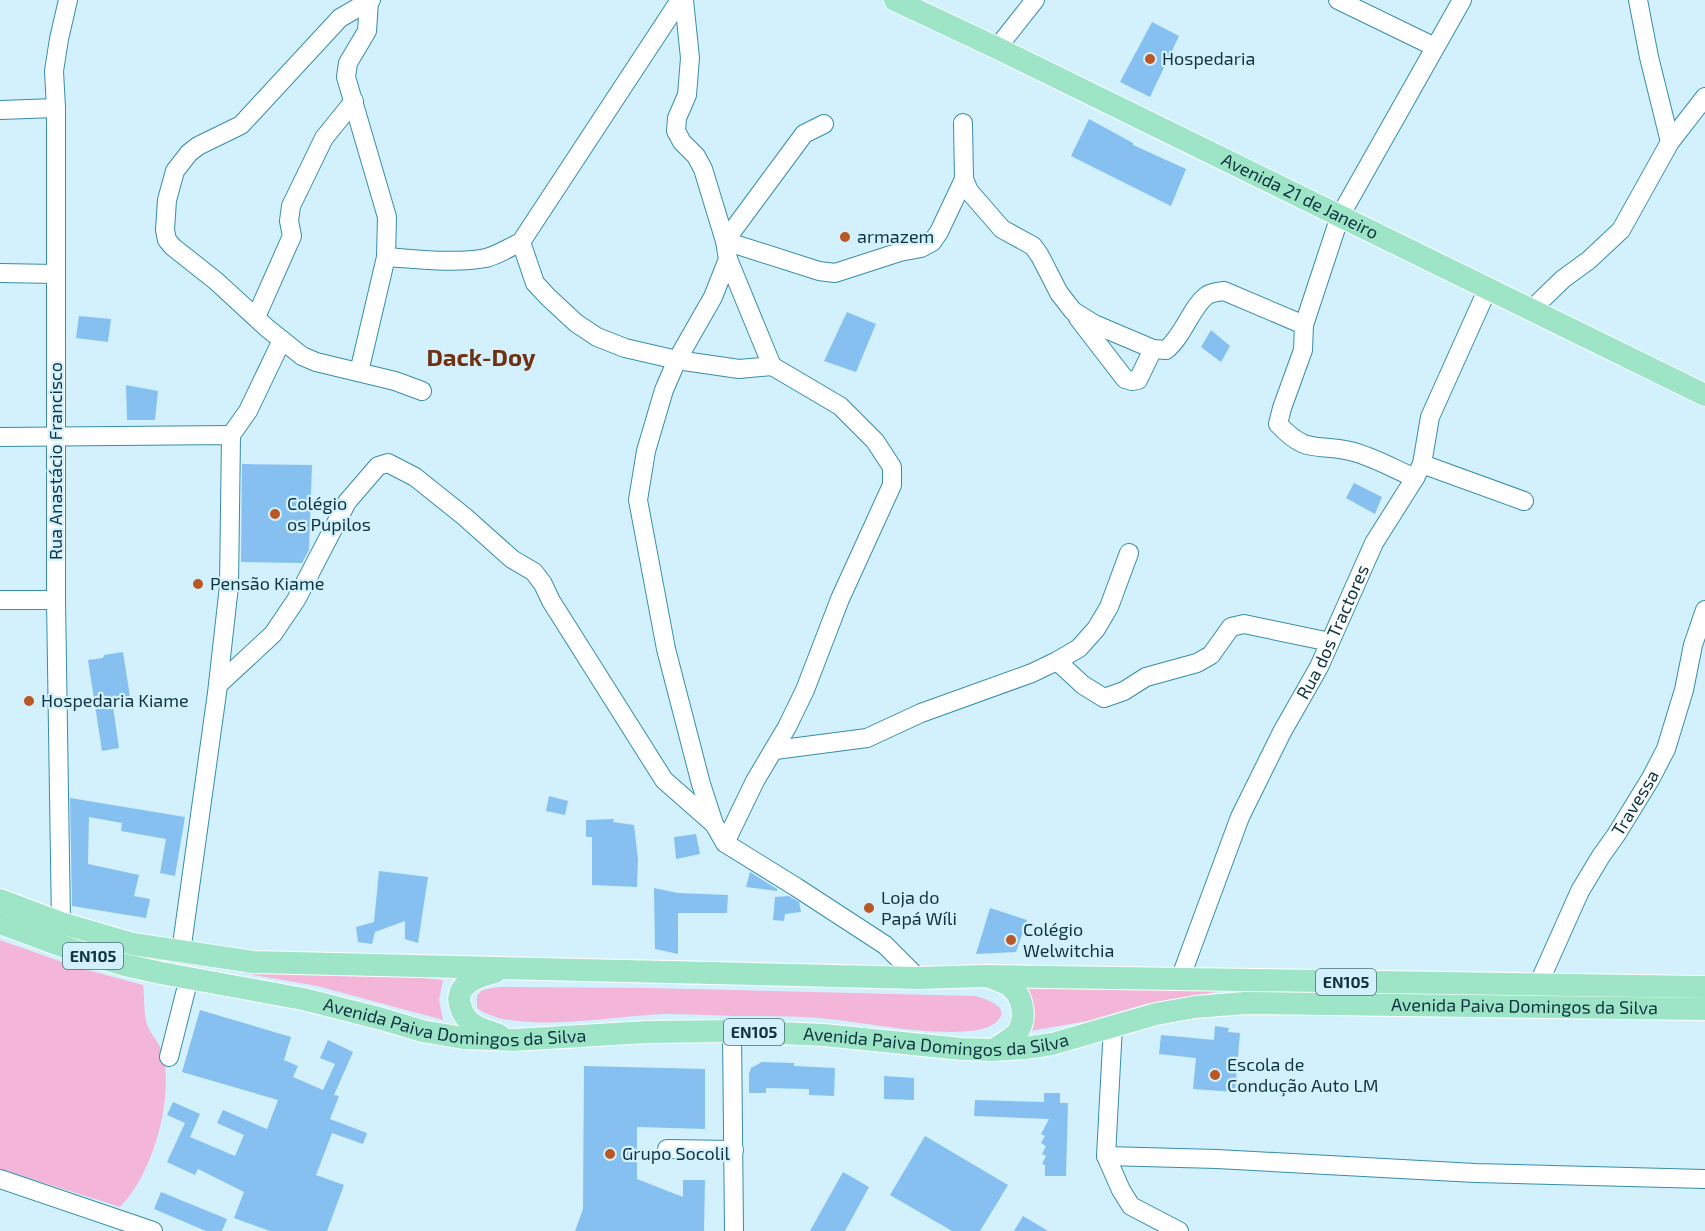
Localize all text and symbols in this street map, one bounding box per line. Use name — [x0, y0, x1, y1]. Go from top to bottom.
place label: Hospedaria — [1162, 47, 1255, 69]
marker: Hospedaria — [1143, 52, 1157, 66]
street label: Avenida 21 de Janeiro — [1218, 148, 1382, 243]
place label: armazem — [857, 225, 934, 247]
marker: armazem — [838, 230, 852, 244]
district label: Dack-Doy — [426, 342, 536, 371]
street label: Rua Anastácio Francisco — [44, 362, 66, 560]
place label: Colégio os Pupilos — [287, 492, 371, 535]
marker: Colégio os Pupilos — [268, 507, 282, 521]
street label: Rua dos Tractores — [1291, 561, 1373, 703]
place label: Pensão Kiame — [210, 572, 324, 594]
marker: Pensão Kiame — [191, 577, 205, 591]
place label: Hospedaria Kiame — [41, 689, 189, 711]
marker: Hospedaria Kiame — [22, 694, 36, 708]
street label: Travessa — [1606, 766, 1663, 840]
place label: Loja do Papá Wíli — [881, 886, 957, 929]
marker: Loja do Papá Wíli — [862, 901, 876, 915]
place label: Colégio Welwitchia — [1023, 918, 1114, 961]
marker: Colégio Welwitchia — [1004, 933, 1018, 947]
road number: EN105 — [63, 943, 123, 969]
road number: EN105 — [1316, 969, 1376, 995]
street label: Avenida Paiva Domingos da Silva — [321, 993, 587, 1050]
street label: Avenida Paiva Domingos da Silva — [1391, 993, 1658, 1018]
road number: EN105 — [724, 1019, 784, 1045]
street label: Avenida Paiva Domingos da Silva — [803, 1022, 1071, 1060]
place label: Escola de Condução Auto LM — [1227, 1053, 1379, 1097]
marker: Escola de Condução Auto LM — [1208, 1068, 1222, 1082]
place label: Grupo Socolil — [622, 1142, 730, 1164]
marker: Grupo Socolil — [603, 1147, 617, 1161]

